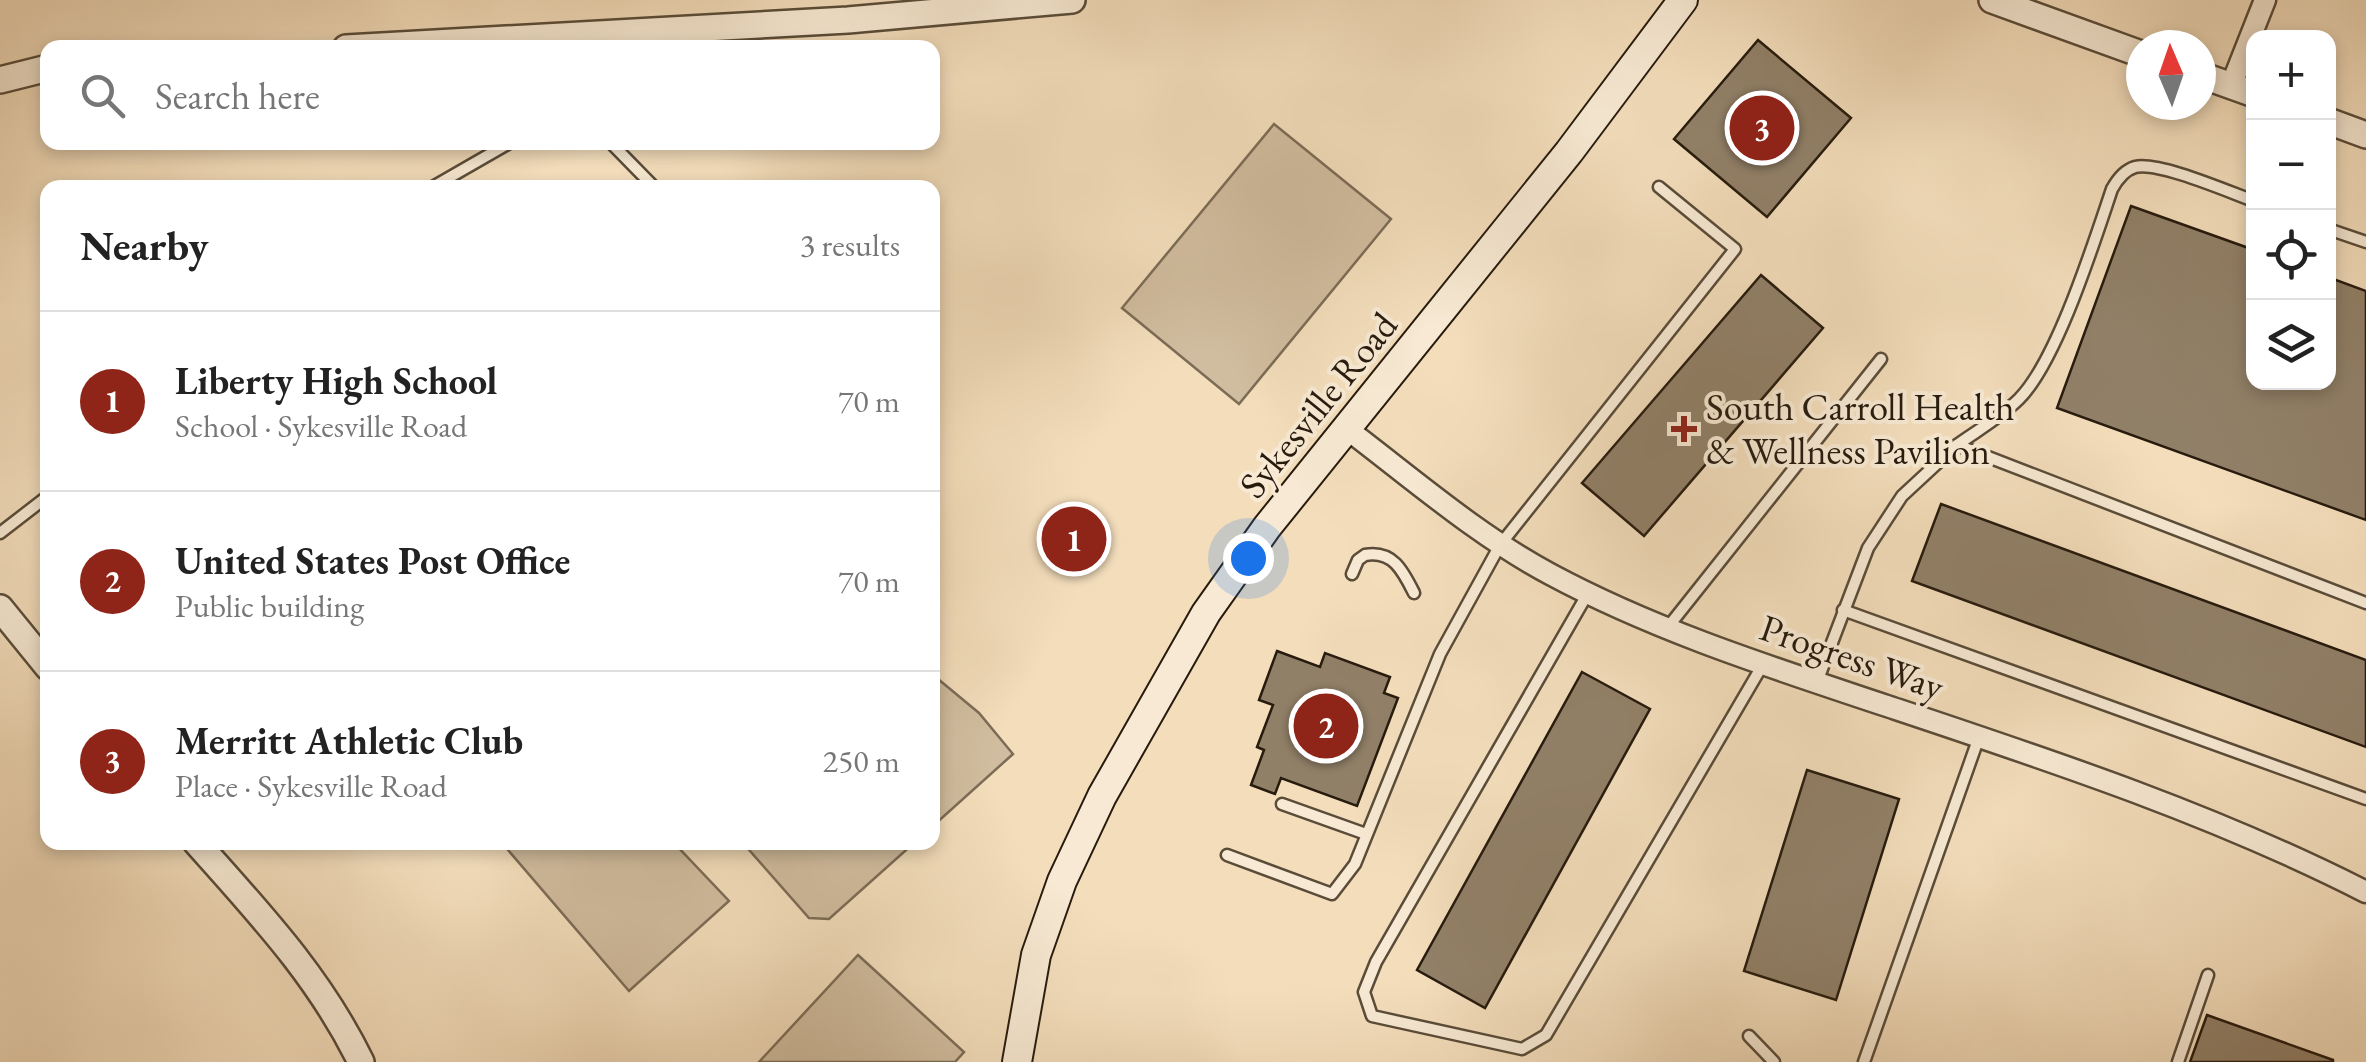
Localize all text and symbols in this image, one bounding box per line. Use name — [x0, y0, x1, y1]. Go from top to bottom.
north arrow — [2126, 30, 2216, 120]
map controls — [2246, 30, 2336, 390]
button: + — [2246, 30, 2336, 120]
search box — [40, 40, 940, 150]
icon: search — [75, 68, 130, 123]
text: Search here — [155, 71, 320, 120]
pin: 3 — [1730, 90, 1794, 166]
button: − — [2246, 120, 2336, 210]
button: locate — [2246, 210, 2336, 300]
text: Nearby — [80, 218, 209, 273]
text: 3 results — [800, 224, 900, 266]
button: layers — [2246, 300, 2336, 390]
street label: Sykesville Road — [1228, 301, 1408, 508]
text: Liberty High School — [175, 356, 497, 405]
text: 1 — [104, 380, 121, 422]
text: 70 m — [838, 380, 900, 422]
place label: South Carroll Health & Wellness Pavilion — [1706, 382, 2015, 475]
text: School · Sykesville Road — [175, 405, 467, 447]
marker: South Carroll Health & Wellness Pavilion — [1671, 416, 1697, 442]
pin: 1 — [1042, 502, 1106, 576]
your location — [1223, 533, 1274, 584]
text: United States Post Office — [175, 536, 570, 585]
text: 2 — [104, 560, 121, 602]
text: 70 m — [838, 560, 900, 602]
text: Public building — [175, 585, 364, 627]
street label: Progress Way — [1754, 602, 1951, 711]
pin: 2 — [1294, 688, 1358, 764]
text: Merritt Athletic Club — [175, 716, 523, 765]
text: 3 — [104, 740, 121, 782]
text: 250 m — [823, 740, 900, 782]
text: Place · Sykesville Road — [175, 765, 447, 807]

